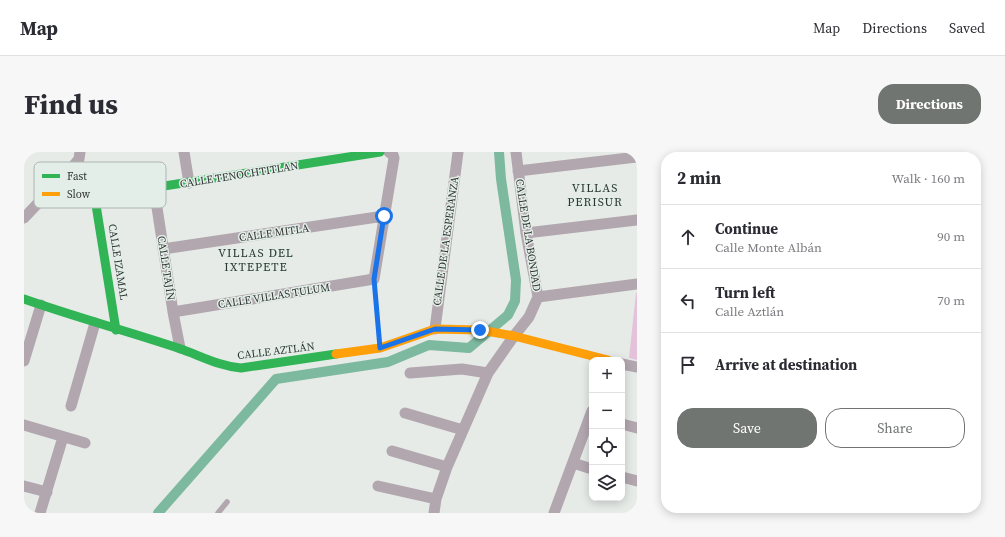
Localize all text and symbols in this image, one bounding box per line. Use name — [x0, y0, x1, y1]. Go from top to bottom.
text: Map — [20, 15, 58, 41]
text: Map — [813, 18, 840, 38]
text: Directions — [862, 18, 927, 38]
text: Saved — [949, 18, 985, 38]
button: Directions — [878, 84, 981, 124]
text: Find us — [24, 85, 118, 123]
street label: CALLE TENOCHTITLAN — [179, 158, 299, 192]
legend — [34, 162, 166, 208]
text: 2 min — [677, 166, 721, 190]
text: Fast — [67, 169, 87, 184]
text: Walk · 160 m — [892, 170, 965, 187]
street label: CALLE DE LA ESPERANZA — [430, 175, 463, 307]
street label: CALLE DE LA BONDAD — [512, 178, 544, 292]
district label: VILLAS PERISUR — [567, 180, 623, 210]
text: Slow — [67, 187, 91, 202]
route start — [375, 207, 393, 225]
text: Continue — [715, 218, 778, 239]
street label: CALLE MITLA — [238, 221, 311, 245]
street label: CALLE IZAMAL — [105, 223, 132, 302]
icon: ahead — [677, 226, 699, 248]
text: 90 m — [937, 228, 965, 245]
street label: CALLE TAJÍN — [153, 235, 179, 301]
text: Calle Monte Albán — [715, 239, 822, 256]
district label: VILLAS DEL IXTEPETE — [218, 245, 294, 275]
street label: CALLE VILLAS TULUM — [217, 280, 331, 312]
text: Turn left — [715, 282, 775, 303]
icon: left — [677, 290, 699, 312]
text: 70 m — [937, 292, 965, 309]
text: Calle Aztlán — [715, 303, 784, 320]
route end — [471, 321, 489, 339]
street label: CALLE AZTLÁN — [236, 339, 316, 363]
icon: arrive — [677, 354, 699, 376]
text: Arrive at destination — [715, 354, 857, 375]
map controls — [589, 357, 625, 501]
button: + — [589, 357, 625, 393]
button: − — [589, 393, 625, 429]
button: Save — [677, 408, 817, 448]
button: Share — [825, 408, 965, 448]
button: locate — [589, 429, 625, 465]
button: layers — [589, 465, 625, 501]

